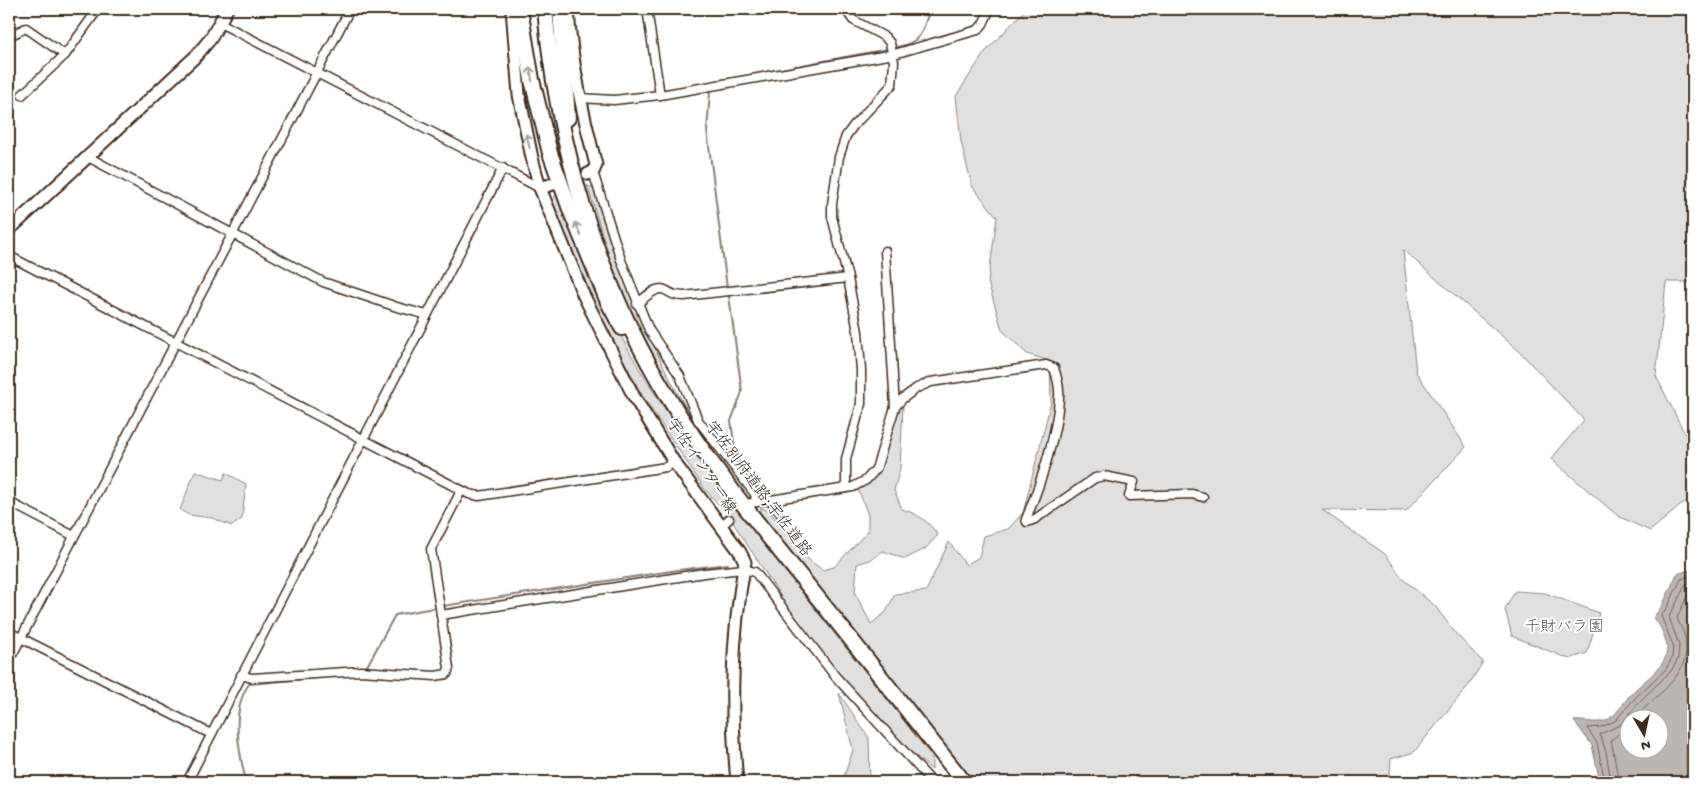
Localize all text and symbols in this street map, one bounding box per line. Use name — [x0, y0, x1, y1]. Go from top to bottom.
one-way arrow — [526, 66, 536, 82]
one-way arrow — [523, 133, 532, 149]
one-way arrow — [572, 222, 582, 237]
street label: 宇佐インター線 — [661, 414, 741, 518]
street label: 宇佐別府道路;宇佐道路 — [700, 418, 815, 562]
park label: 千財バラ園 — [1524, 618, 1604, 638]
north arrow — [1620, 708, 1670, 758]
text: N — [1640, 735, 1651, 753]

